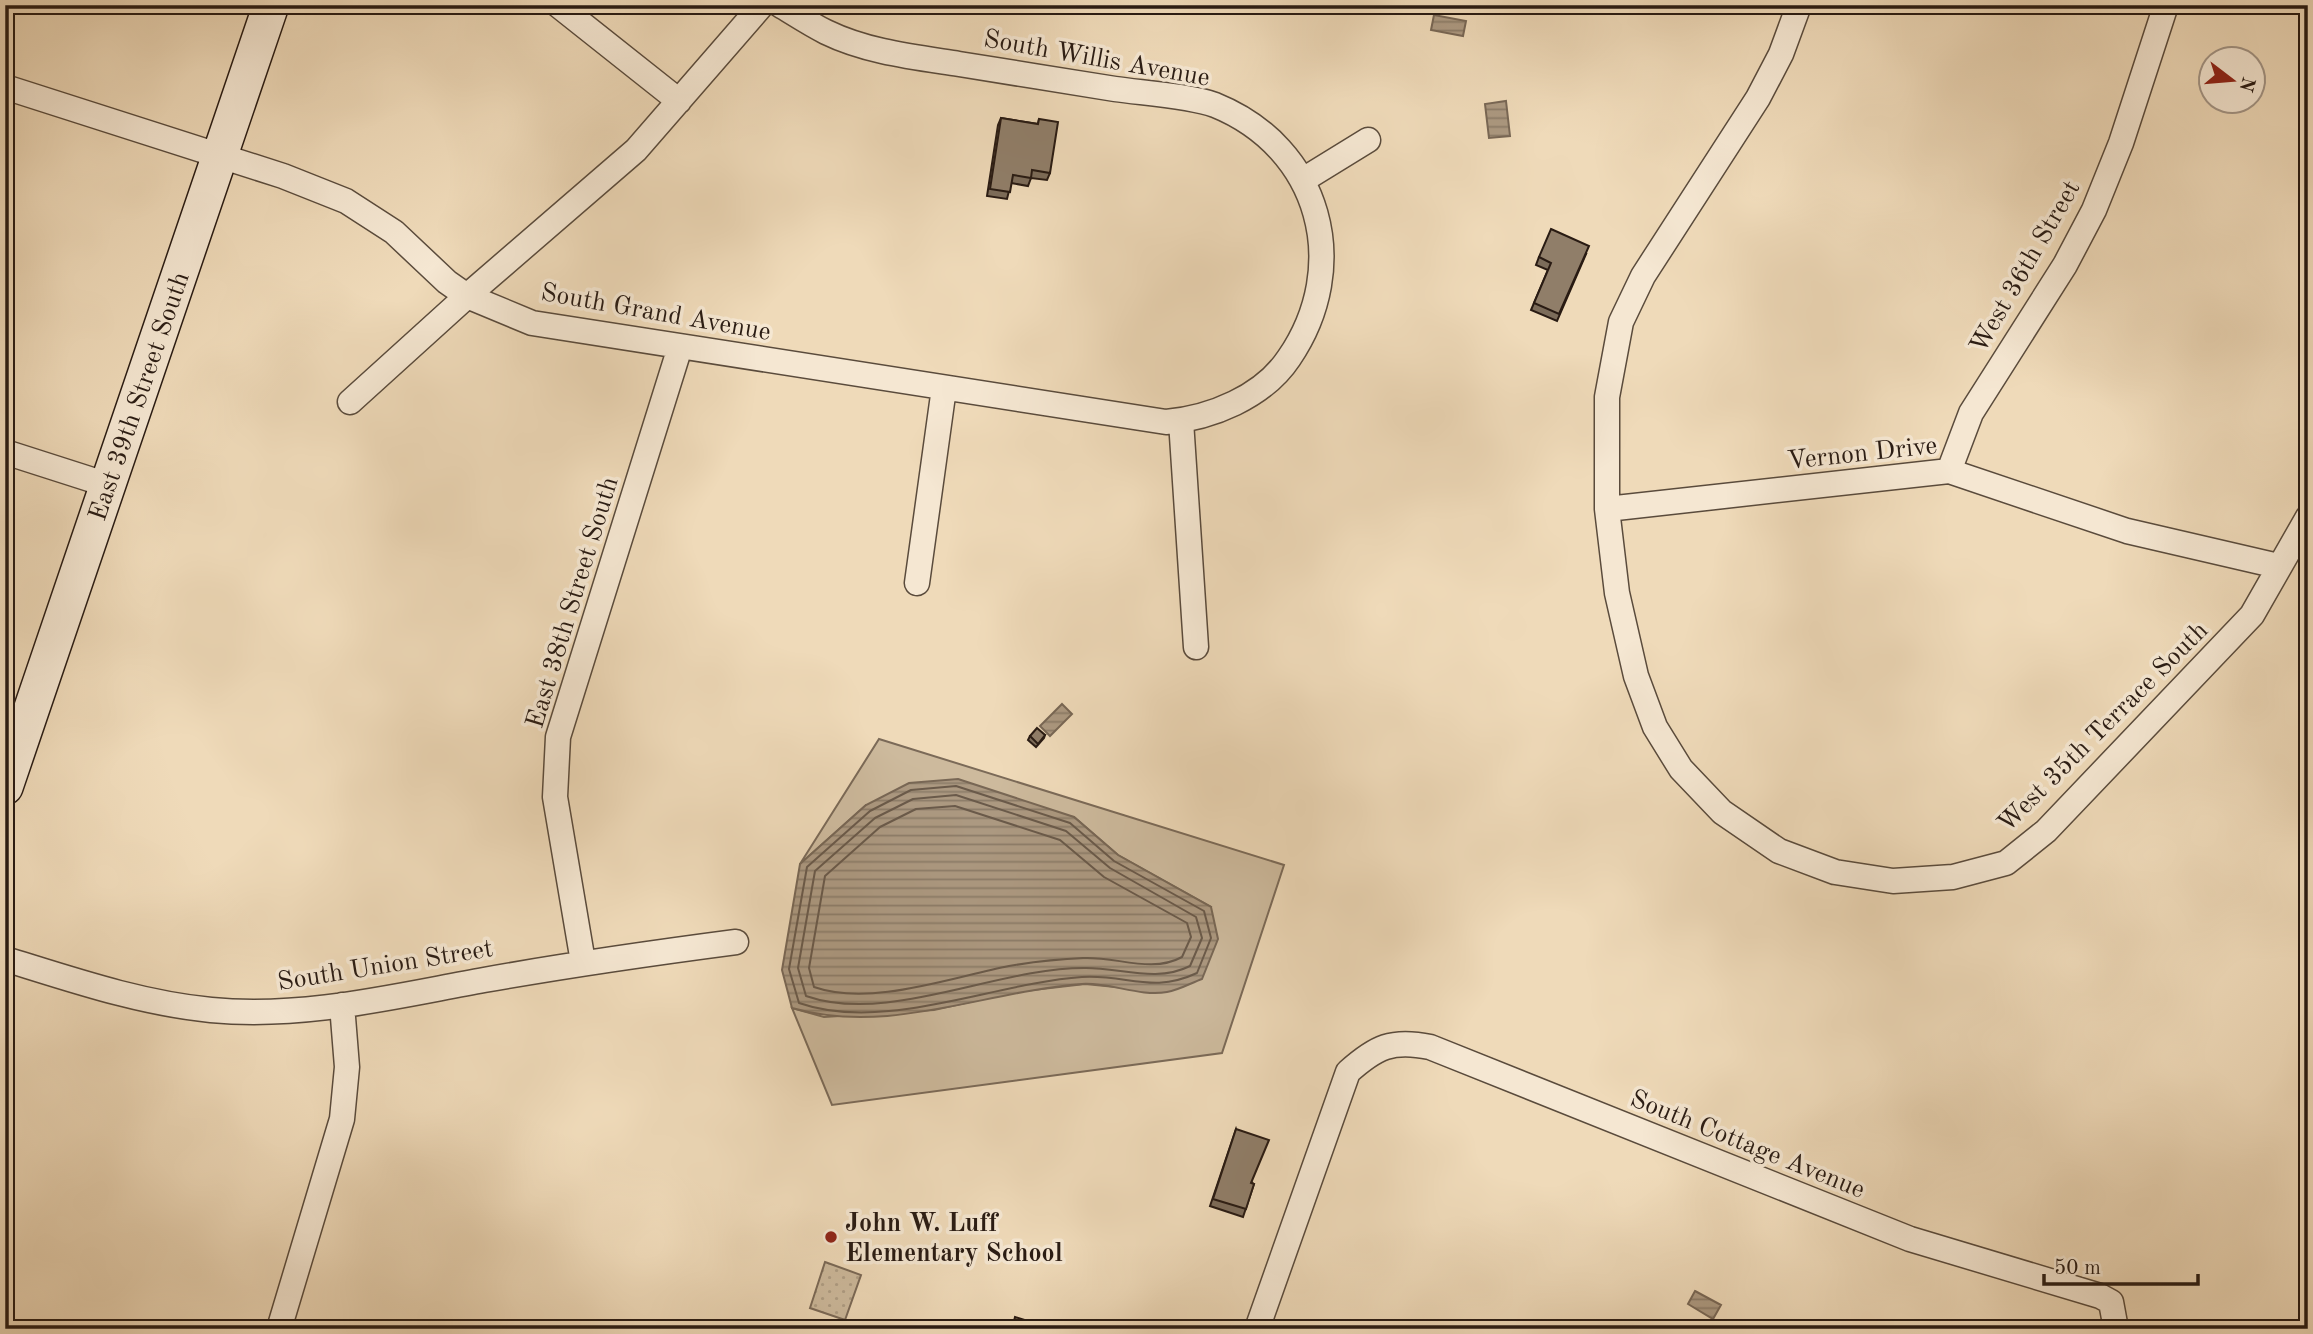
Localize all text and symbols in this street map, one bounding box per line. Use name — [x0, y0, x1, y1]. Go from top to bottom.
street label: South Willis Avenue — [981, 26, 1212, 92]
north arrow — [2198, 46, 2268, 116]
text: N — [2235, 74, 2257, 94]
street label: West 36th Street — [1966, 176, 2086, 358]
street label: East 39th Street South — [85, 269, 195, 524]
street label: South Grand Avenue — [539, 280, 773, 346]
street label: Vernon Drive — [1786, 433, 1939, 475]
street label: East 38th Street South — [522, 474, 624, 731]
street label: West 35th Terrace South — [1993, 617, 2213, 837]
street label: South Union Street — [276, 936, 495, 996]
street label: South Cottage Avenue — [1626, 1086, 1868, 1204]
place label: John W. Luff Elementary School — [845, 1211, 1063, 1267]
marker: John W. Luff Elementary School — [823, 1229, 839, 1245]
scale bar — [2044, 1243, 2198, 1287]
text: 50 m — [2054, 1258, 2101, 1279]

